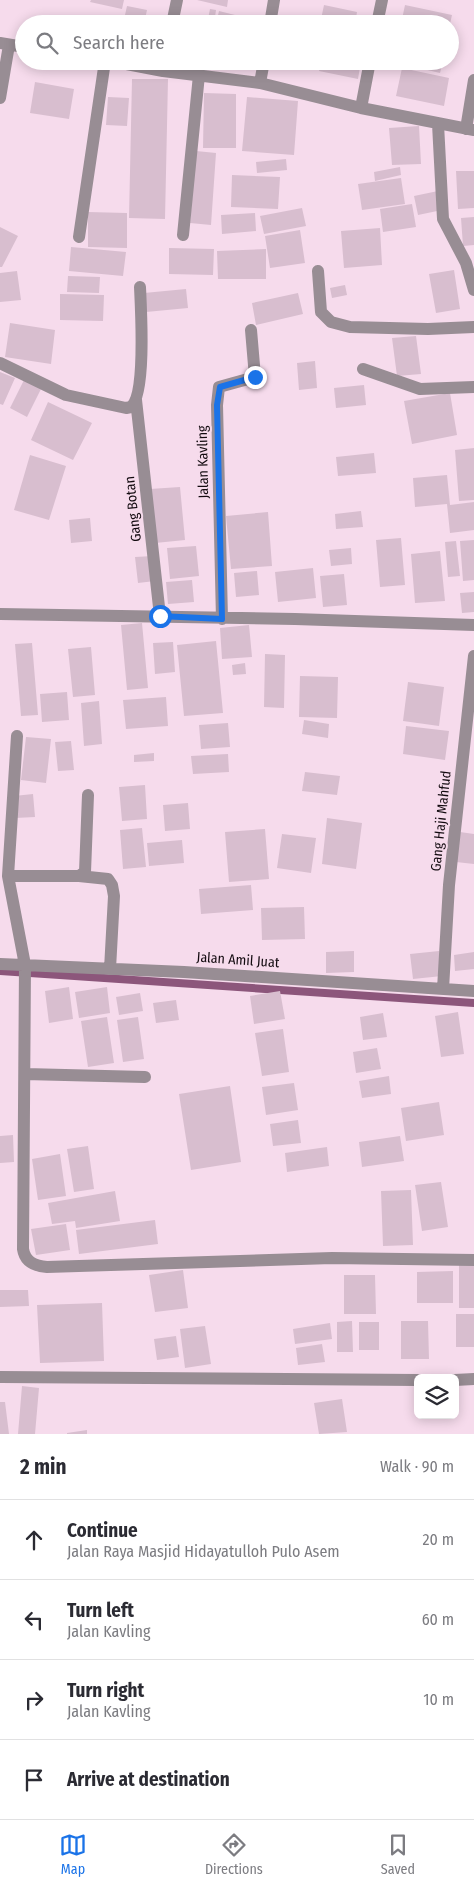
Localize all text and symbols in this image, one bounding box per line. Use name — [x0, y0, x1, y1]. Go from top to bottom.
search box — [15, 15, 459, 70]
icon: search — [33, 29, 61, 57]
text: Search here — [73, 31, 165, 54]
route end — [244, 366, 267, 389]
street label: Jalan Kavling — [194, 425, 212, 499]
street label: Gang Botan — [121, 475, 145, 543]
route start — [149, 605, 172, 628]
street label: Gang Haji Mahfud — [427, 770, 455, 872]
street label: Jalan Amil Juat — [196, 949, 280, 971]
map controls — [414, 1374, 459, 1419]
button: layers — [414, 1374, 459, 1419]
text: 2 min — [20, 1454, 67, 1480]
text: Walk · 90 m — [380, 1457, 454, 1476]
text: Continue — [67, 1519, 138, 1542]
icon: ahead — [20, 1526, 48, 1554]
text: 20 m — [423, 1530, 454, 1549]
text: Jalan Raya Masjid Hidayatulloh Pulo Asem — [67, 1542, 340, 1561]
text: Turn left — [67, 1599, 134, 1622]
icon: left — [20, 1606, 48, 1634]
text: 60 m — [422, 1610, 454, 1629]
text: Jalan Kavling — [67, 1622, 151, 1641]
text: Turn right — [67, 1679, 144, 1702]
icon: right — [20, 1686, 48, 1714]
text: 10 m — [423, 1690, 454, 1709]
text: Jalan Kavling — [67, 1702, 151, 1721]
icon: arrive — [20, 1766, 48, 1794]
text: Arrive at destination — [67, 1768, 230, 1791]
tab: Map — [59, 1831, 87, 1878]
tab: Directions — [205, 1831, 263, 1878]
tab: Saved — [381, 1831, 415, 1878]

